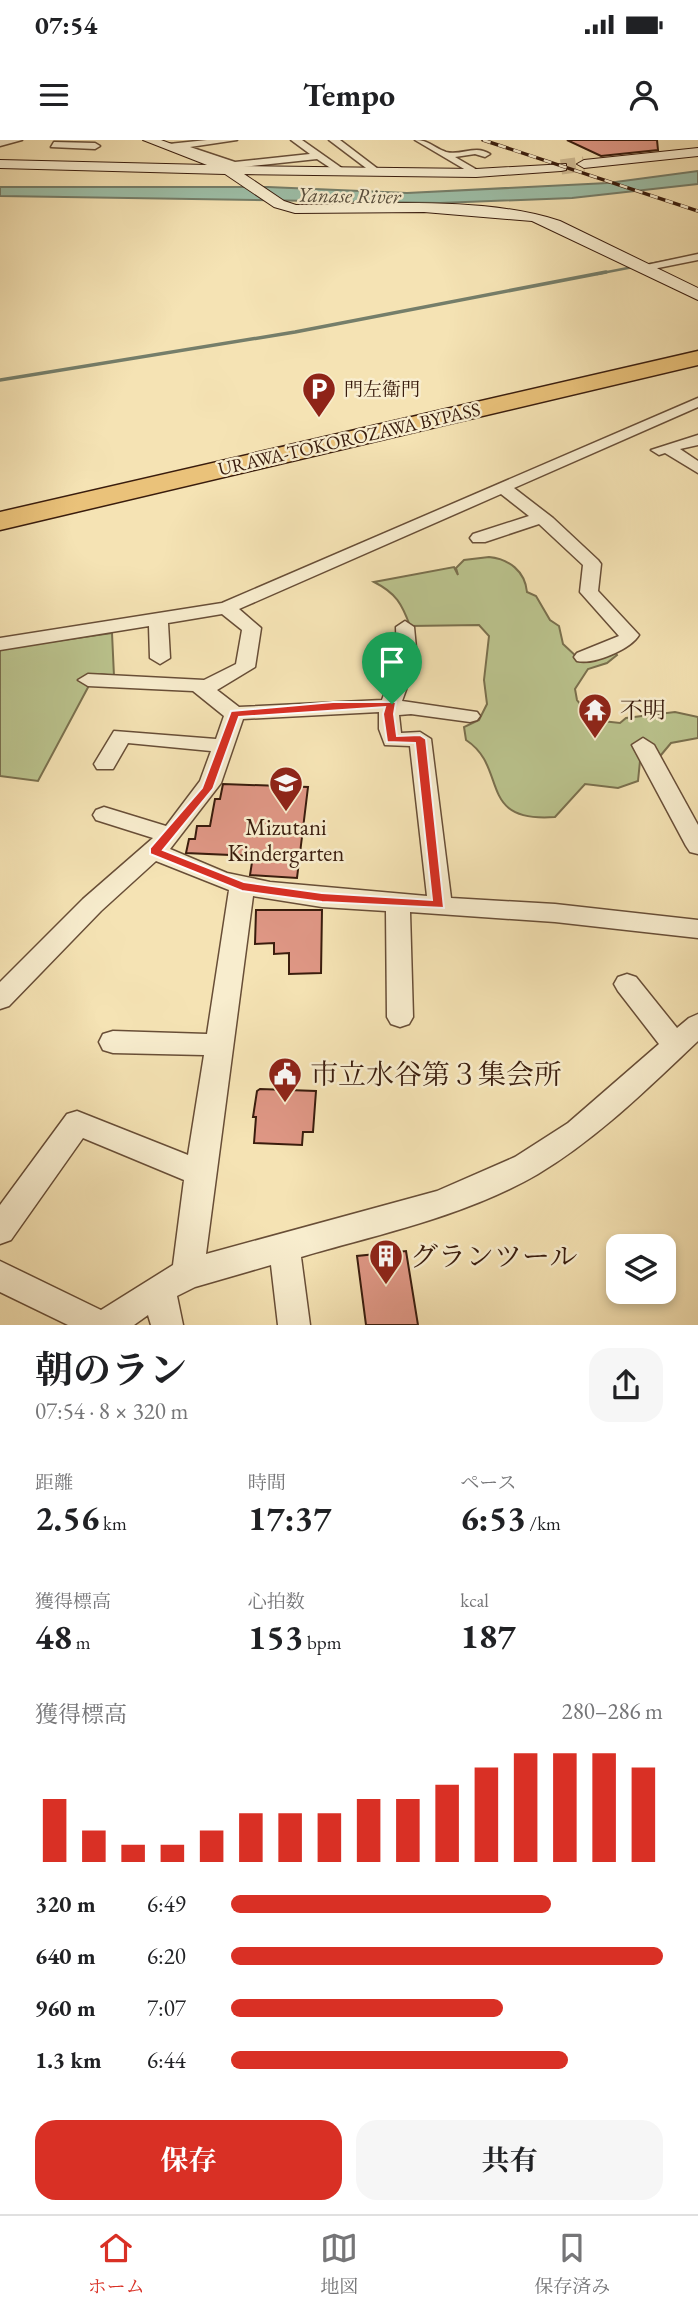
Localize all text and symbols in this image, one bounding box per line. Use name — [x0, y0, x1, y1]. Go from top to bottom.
text: 07:54 — [35, 8, 97, 42]
text: Tempo — [303, 74, 395, 116]
icon: menu — [35, 76, 73, 114]
icon: person — [625, 76, 663, 114]
water label: Yanase River — [297, 181, 402, 209]
parking icon: 門左衛門 — [300, 370, 338, 419]
place label: 門左衛門 — [344, 377, 420, 402]
street label: URAWA-TOKOROZAWA BYPASS — [215, 397, 483, 481]
pin — [362, 632, 422, 704]
icon: arrive — [373, 643, 411, 681]
temple icon: 不明 — [576, 691, 614, 740]
place label: 不明 — [620, 695, 666, 725]
school or university icon: Mizutani Kindergarten — [267, 764, 305, 813]
place label: Mizutani Kindergarten — [228, 812, 344, 868]
public building icon: 市立水谷第３集会所 — [266, 1055, 304, 1104]
place label: 市立水谷第３集会所 — [310, 1056, 562, 1092]
map controls — [606, 1234, 676, 1304]
button: layers — [606, 1234, 676, 1304]
building icon: グランツール — [367, 1237, 405, 1286]
place label: グランツール — [410, 1238, 577, 1274]
text: 朝のラン — [35, 1345, 187, 1394]
button: share — [589, 1348, 663, 1422]
text: 07:54 · 8 × 320 m — [35, 1396, 188, 1426]
text: 距離 — [35, 1470, 73, 1495]
text: 時間 — [248, 1470, 286, 1495]
text: ペース — [460, 1470, 516, 1495]
text: 2.56 — [35, 1495, 99, 1540]
text: 17:37 — [248, 1495, 332, 1540]
text: 6:53 — [460, 1495, 526, 1540]
text: km — [99, 1511, 127, 1536]
text: /km — [526, 1511, 561, 1536]
text: kcal — [460, 1588, 489, 1613]
text: 獲得標高 — [35, 1589, 111, 1614]
text: 心拍数 — [248, 1589, 305, 1614]
text: 187 — [460, 1613, 516, 1658]
text: 48 — [35, 1614, 72, 1659]
text: 153 — [248, 1614, 303, 1659]
text: m — [72, 1630, 91, 1655]
text: bpm — [303, 1630, 341, 1655]
text: 280–286 m — [562, 1696, 663, 1726]
text: 獲得標高 — [35, 1699, 127, 1729]
text: 320 m — [35, 1889, 96, 1919]
text: 6:49 — [147, 1889, 186, 1919]
text: 640 m — [35, 1941, 96, 1971]
text: 6:20 — [147, 1941, 186, 1971]
text: 960 m — [35, 1993, 96, 2023]
text: 7:07 — [147, 1993, 186, 2023]
text: 1.3 km — [35, 2045, 102, 2075]
text: 6:44 — [147, 2045, 186, 2075]
button: 保存 — [35, 2120, 342, 2200]
button: 共有 — [356, 2120, 663, 2200]
tab: ホーム — [88, 2229, 145, 2299]
tab: 地図 — [320, 2229, 358, 2299]
tab: 保存済み — [534, 2229, 610, 2299]

